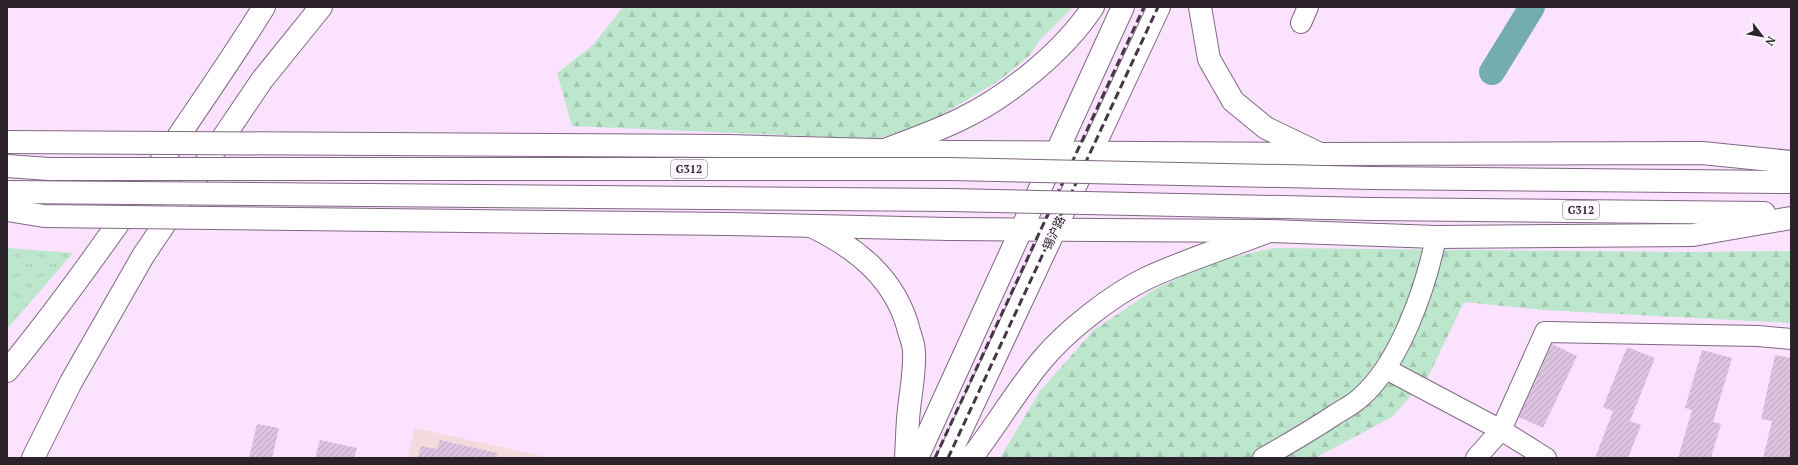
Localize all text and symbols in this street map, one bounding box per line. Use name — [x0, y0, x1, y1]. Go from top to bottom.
north arrow — [1742, 16, 1782, 56]
text: N — [1762, 34, 1779, 49]
road number: G312 — [671, 160, 707, 178]
road number: G312 — [1563, 201, 1599, 219]
street label: 锡沪路 — [1039, 213, 1068, 252]

